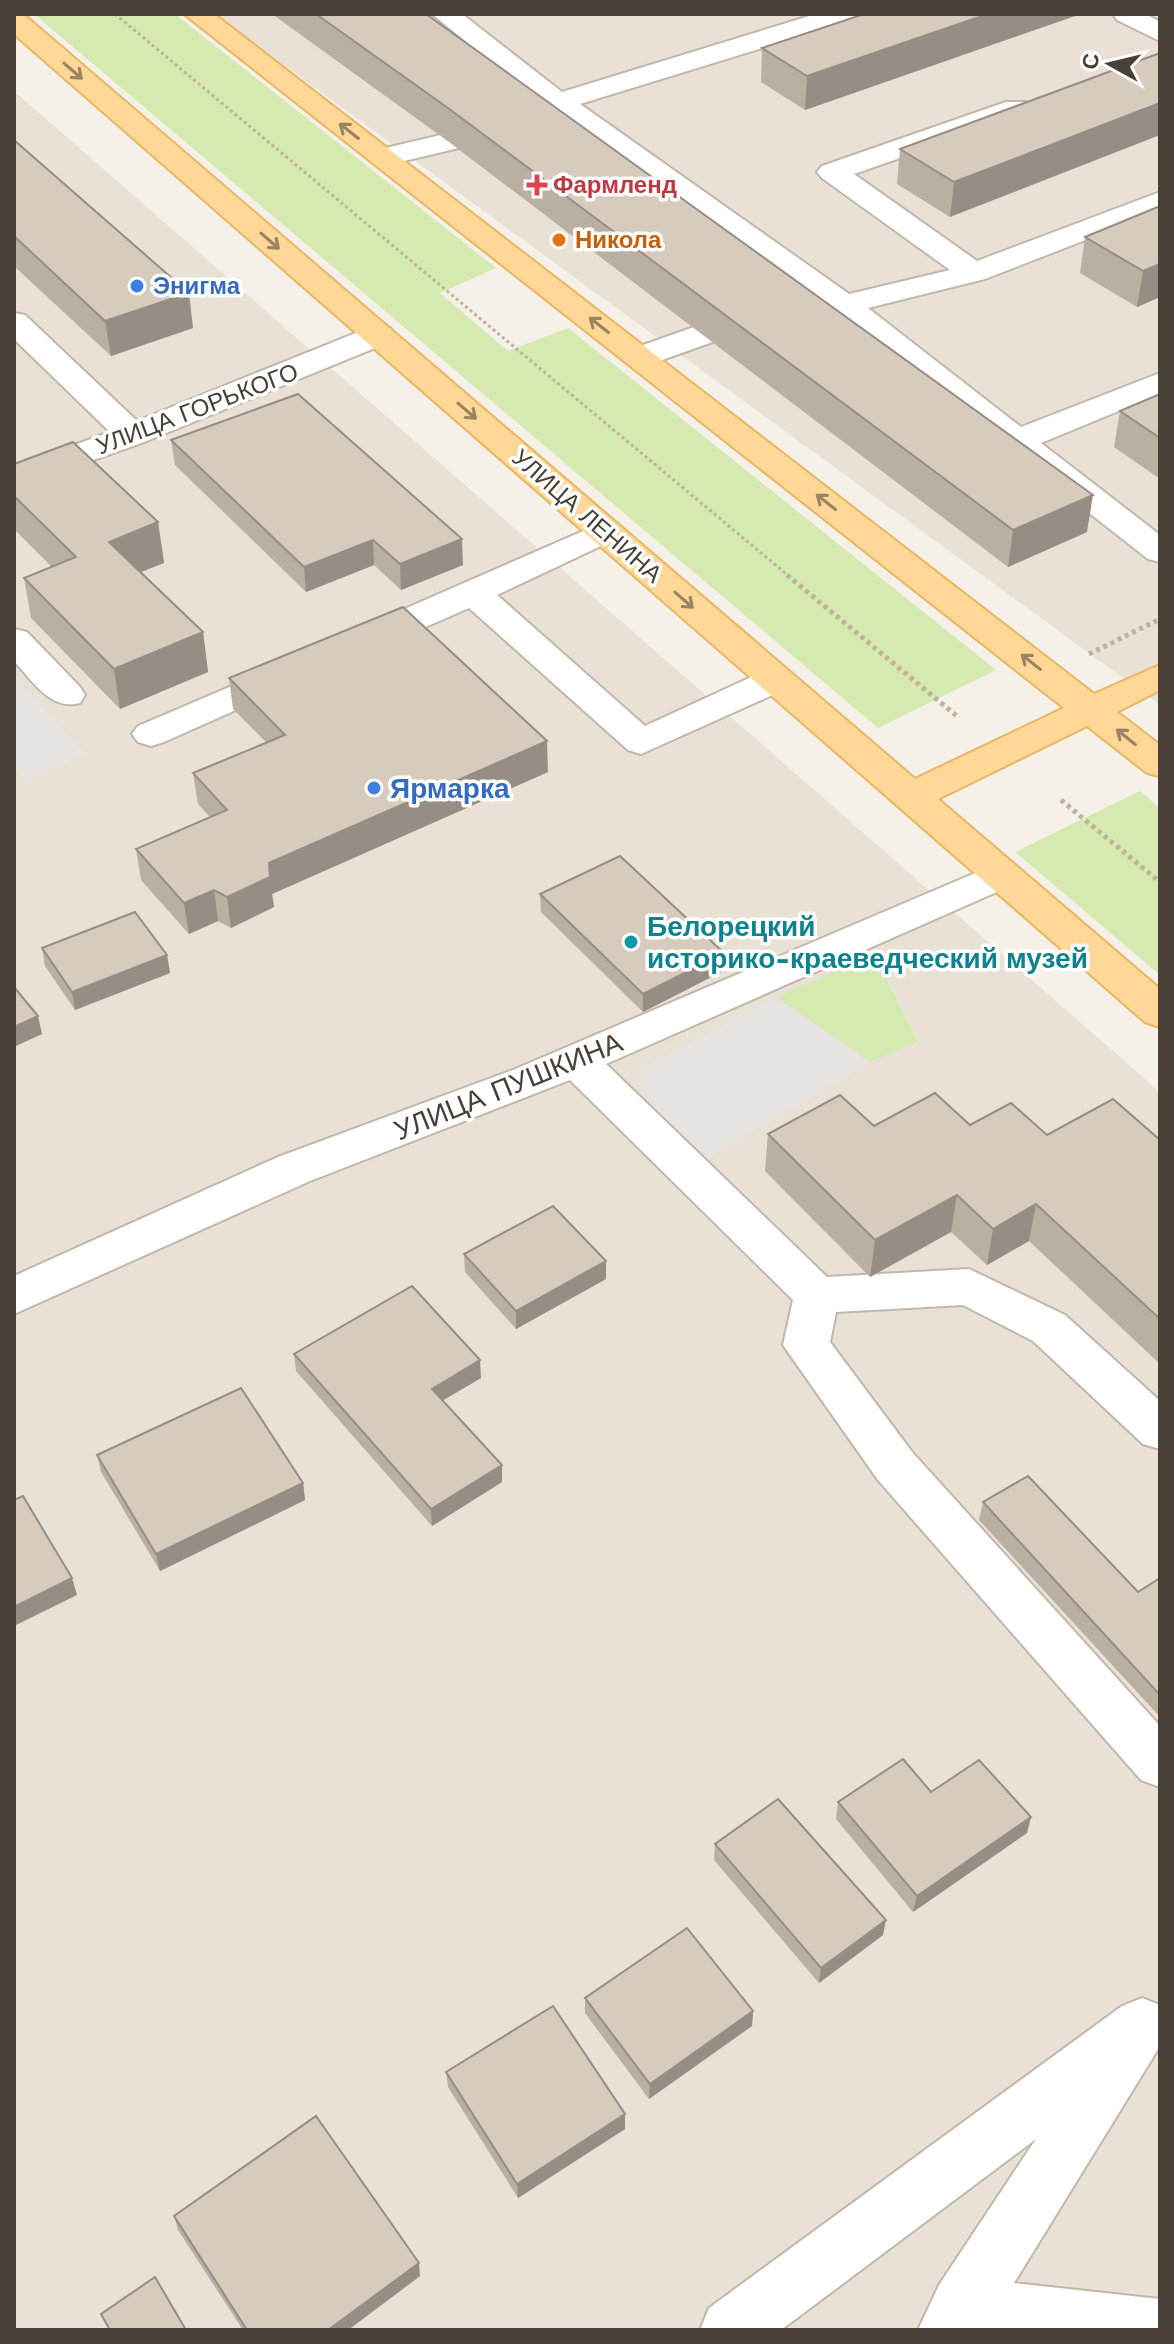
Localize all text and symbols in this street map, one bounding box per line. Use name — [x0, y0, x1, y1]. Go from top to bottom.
north arrow — [1070, 24, 1150, 104]
text: С — [1077, 52, 1104, 71]
one-way arrow — [62, 62, 83, 80]
one-way arrow — [339, 123, 361, 140]
place label: Фармленд — [553, 171, 677, 199]
marker: Фармленд — [528, 176, 546, 194]
place label: Никола — [575, 226, 662, 254]
marker: Никола — [550, 231, 568, 249]
one-way arrow — [259, 232, 279, 250]
place label: Энигма — [153, 272, 241, 300]
marker: Энигма — [128, 277, 146, 295]
one-way arrow — [589, 317, 610, 334]
street label: УЛИЦА ГОРЬКОГО — [92, 358, 302, 460]
one-way arrow — [456, 402, 476, 420]
street label: УЛИЦА ЛЕНИНА — [506, 443, 668, 589]
one-way arrow — [816, 494, 837, 511]
one-way arrow — [673, 591, 693, 609]
one-way arrow — [1021, 654, 1042, 671]
one-way arrow — [1116, 728, 1137, 746]
place label: Ярмарка — [390, 772, 510, 805]
marker: Ярмарка — [365, 779, 383, 797]
place label: Белорецкий историко-краеведческий музей — [647, 910, 1088, 975]
marker: Белорецкий историко-краеведческий музей — [622, 933, 640, 951]
street label: УЛИЦА ПУШКИНА — [389, 1025, 627, 1147]

